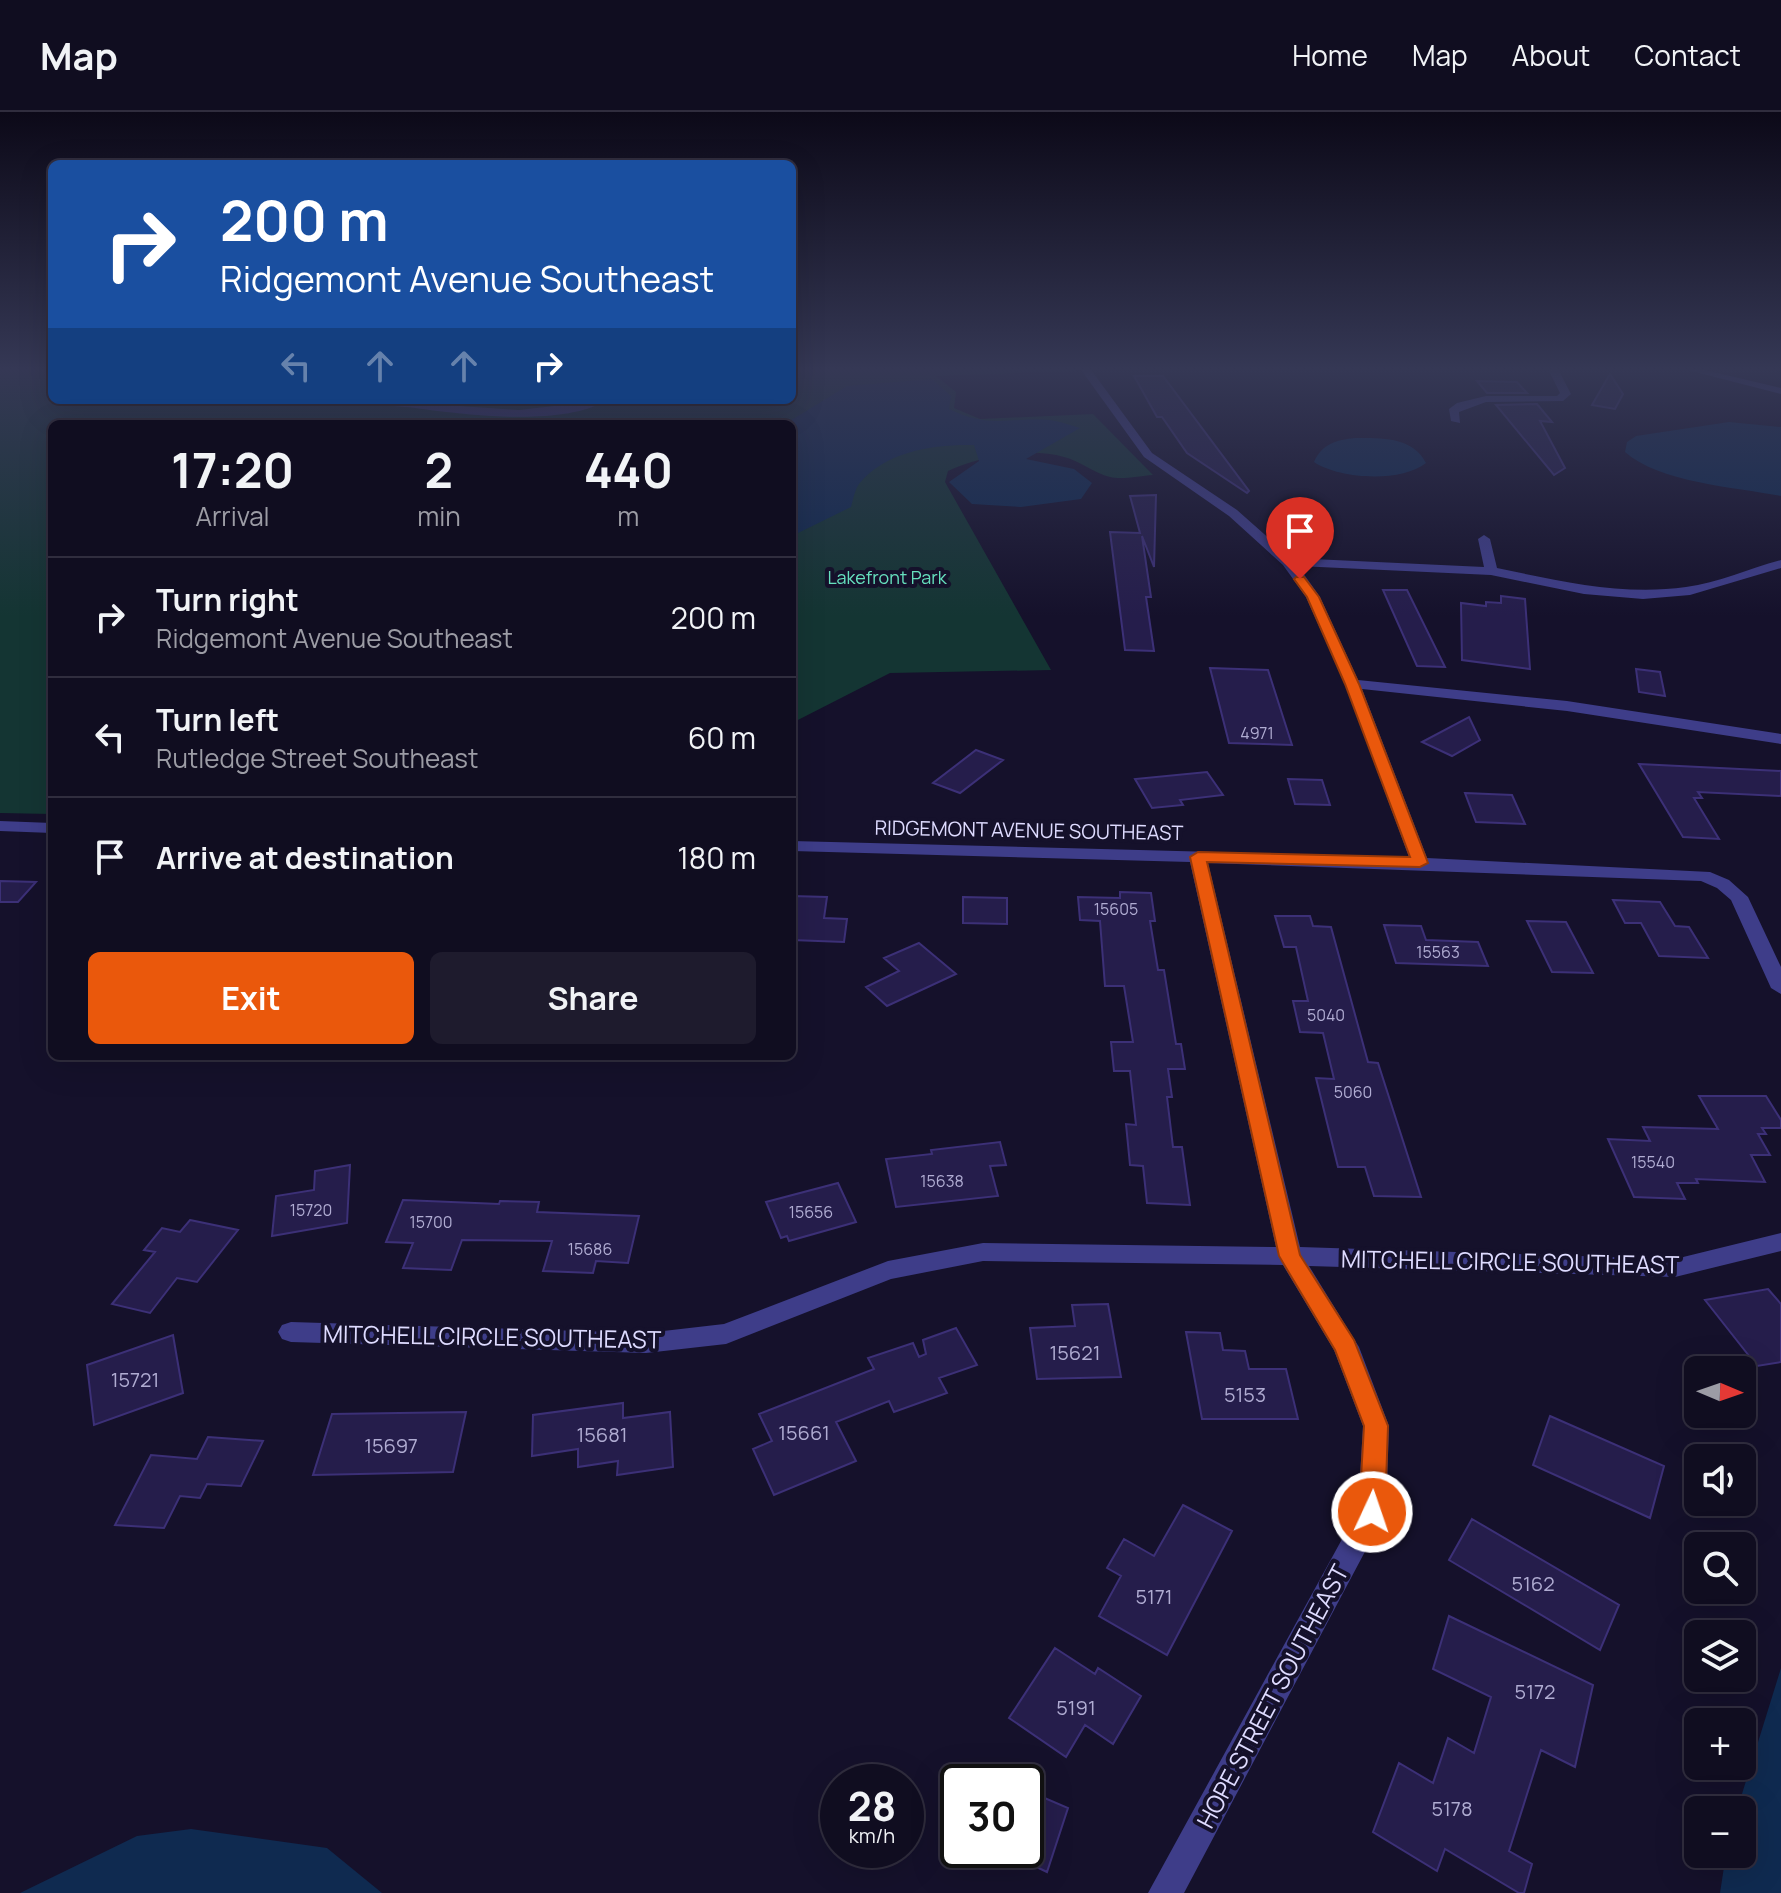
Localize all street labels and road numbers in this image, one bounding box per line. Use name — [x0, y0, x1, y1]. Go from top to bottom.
street label: RIDGEMONT AVENUE SOUTHEAST — [874, 814, 1184, 846]
street label: MITCHELL CIRCLE SOUTHEAST — [1341, 1242, 1680, 1280]
street label: MITCHELL CIRCLE SOUTHEAST — [323, 1317, 662, 1355]
street label: HOPE STREET SOUTHEAST — [1188, 1558, 1356, 1834]

